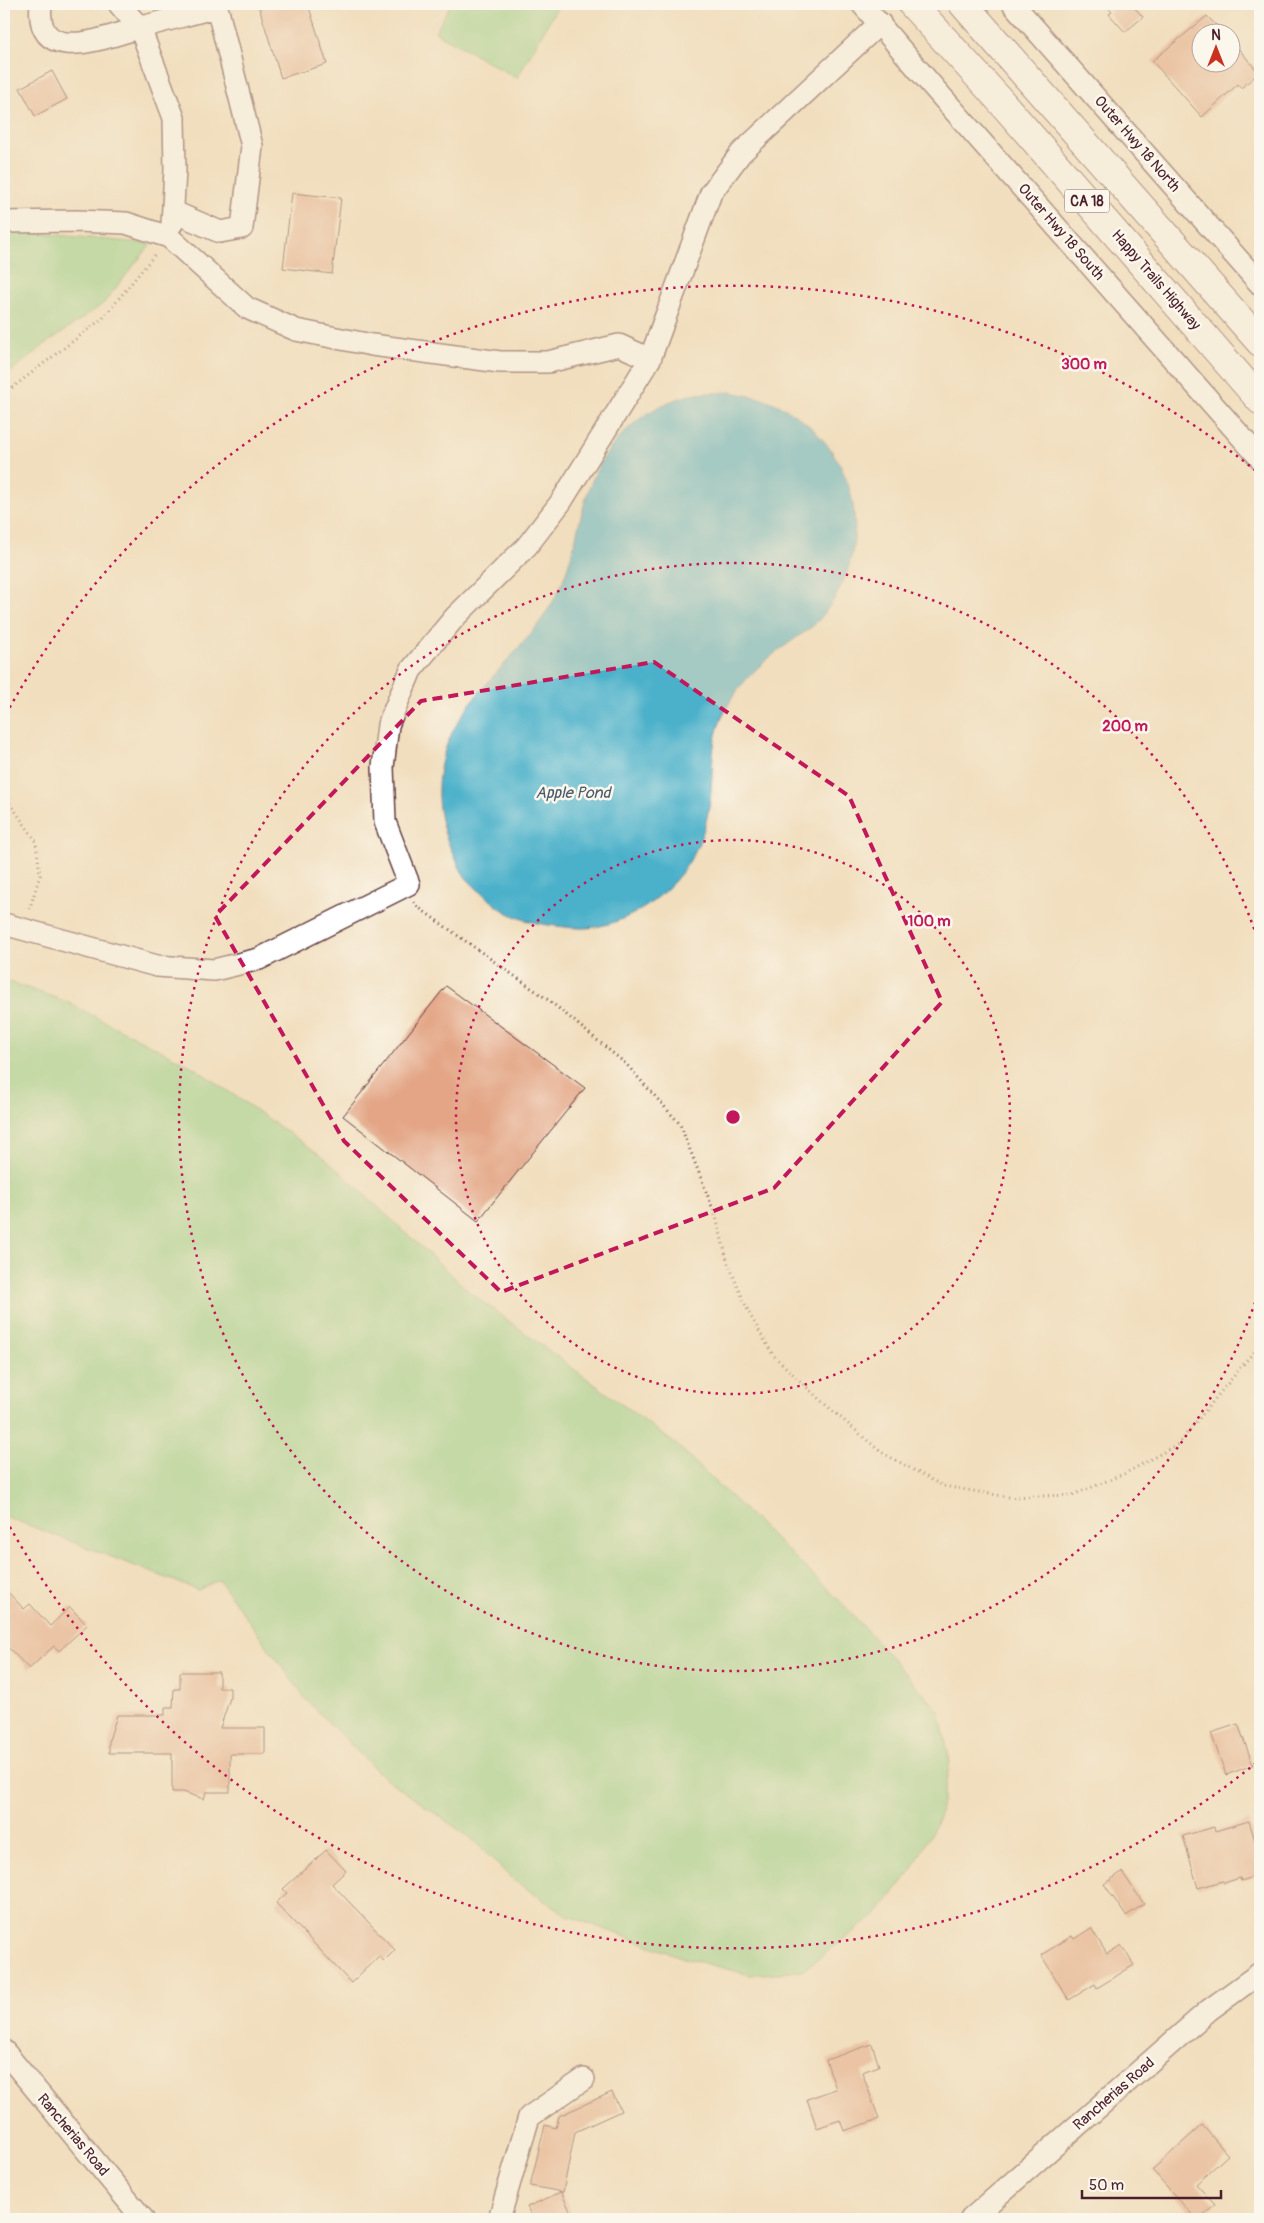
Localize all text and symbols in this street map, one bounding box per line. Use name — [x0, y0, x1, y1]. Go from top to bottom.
north arrow — [1192, 22, 1242, 72]
text: N — [1211, 27, 1221, 44]
street label: Outer Hwy 18 North — [1090, 92, 1184, 196]
street label: Outer Hwy 18 South — [1014, 180, 1108, 284]
road number: CA 18 — [1064, 190, 1110, 212]
street label: Happy Trails Highway — [1107, 226, 1205, 335]
text: 300 m — [1061, 355, 1107, 374]
text: 200 m — [1102, 717, 1148, 736]
water label: Apple Pond — [536, 783, 613, 803]
text: 100 m — [908, 912, 950, 931]
centre of rings — [724, 1108, 742, 1126]
street label: Rancherias Road — [1069, 2053, 1159, 2135]
street label: Rancherias Road — [33, 2090, 113, 2180]
scale bar — [1082, 2168, 1220, 2200]
text: 50 m — [1089, 2176, 1124, 2195]

